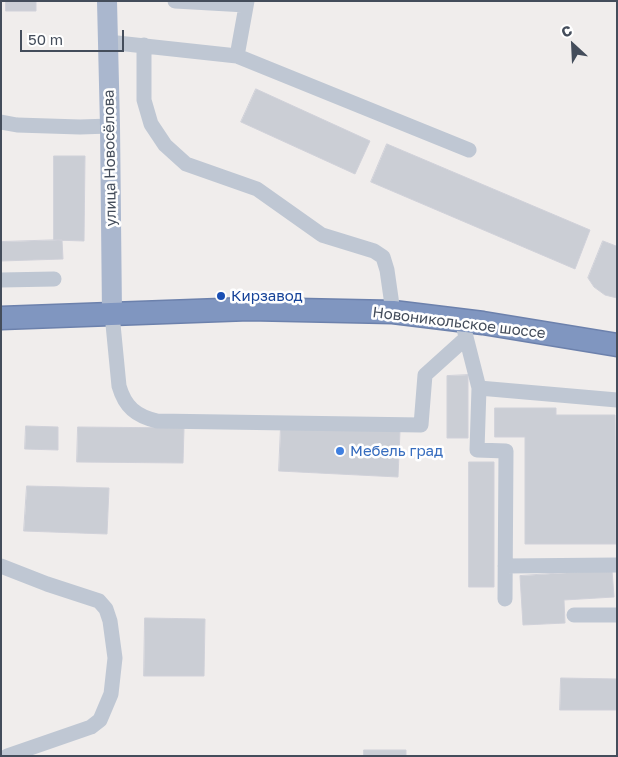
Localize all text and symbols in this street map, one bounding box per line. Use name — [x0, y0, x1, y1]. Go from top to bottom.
scale bar — [22, 20, 126, 52]
north arrow — [548, 20, 598, 70]
text: С — [558, 21, 575, 41]
text: 50 m — [28, 30, 63, 48]
street label: улица Новосёлова — [100, 89, 120, 227]
place label: Кирзавод — [231, 287, 303, 305]
marker: Кирзавод — [215, 290, 227, 302]
street label: Новоникольское шоссе — [371, 303, 547, 343]
place label: Мебель град — [350, 442, 443, 460]
marker: Мебель град — [334, 445, 346, 457]

